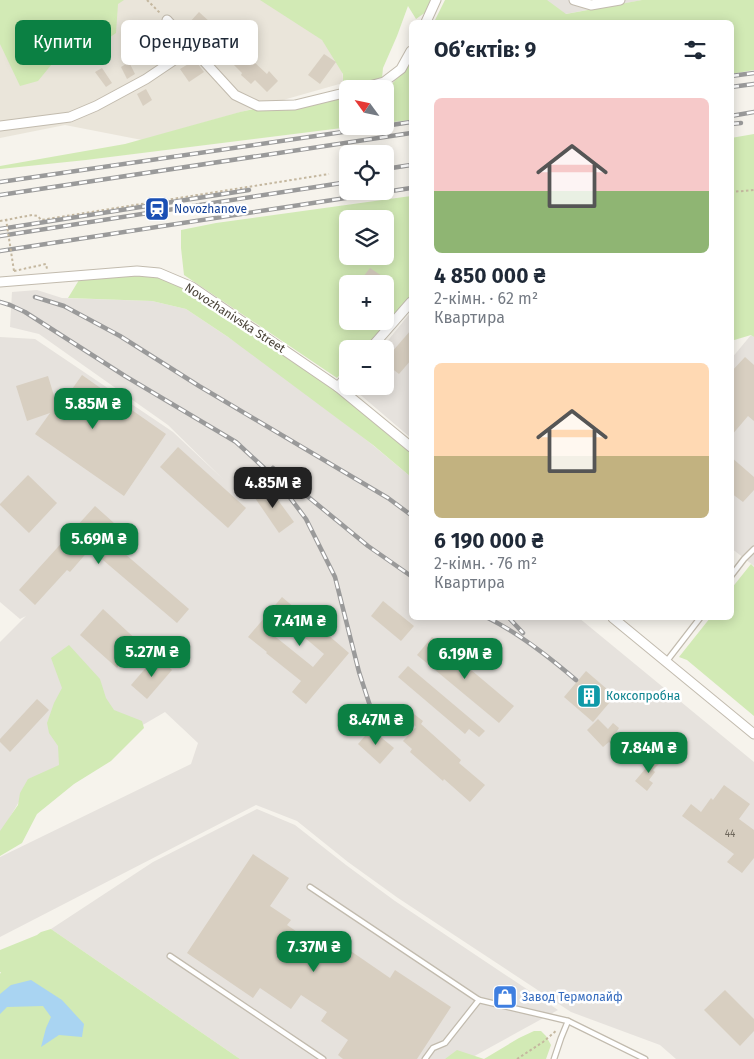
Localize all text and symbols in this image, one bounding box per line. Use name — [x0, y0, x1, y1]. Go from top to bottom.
chip: Купити — [15, 20, 111, 65]
chip: Орендувати — [121, 20, 258, 65]
icon: filters — [681, 36, 709, 64]
text: Об’єктів: 9 — [434, 37, 536, 63]
north arrow — [339, 80, 394, 135]
map controls — [339, 80, 394, 395]
icon: home — [527, 131, 617, 221]
button: locate — [339, 145, 394, 200]
station icon: Novozhanove — [144, 196, 170, 222]
place label: Novozhanove — [174, 202, 247, 216]
button: layers — [339, 210, 394, 265]
text: 4 850 000 ₴ — [434, 263, 545, 289]
button: + — [339, 275, 394, 330]
street label: Novozhanivska Street — [182, 280, 288, 356]
text: 2-кімн. · 62 m² — [434, 289, 538, 308]
text: Квартира — [434, 308, 505, 327]
button: − — [339, 340, 394, 395]
pin: 5.85M ₴ — [47, 388, 139, 430]
text: 5.85M ₴ — [65, 394, 121, 413]
icon: home — [527, 396, 617, 486]
pin: 4.85M ₴ — [227, 466, 319, 509]
text: 4.85M ₴ — [245, 473, 301, 492]
pin: 5.69M ₴ — [53, 522, 145, 565]
text: 6 190 000 ₴ — [434, 528, 544, 554]
text: 5.69M ₴ — [71, 529, 127, 548]
text: 2-кімн. · 76 m² — [434, 554, 537, 573]
text: Квартира — [434, 573, 505, 592]
pin: 7.41M ₴ — [254, 604, 346, 647]
text: 7.41M ₴ — [274, 611, 326, 630]
pin: 5.27M ₴ — [106, 636, 198, 678]
pin: 6.19M ₴ — [419, 638, 511, 680]
text: 5.27M ₴ — [125, 642, 179, 661]
text: 6.19M ₴ — [438, 644, 492, 663]
building icon: Коксопробна — [576, 683, 602, 709]
place label: Коксопробна — [606, 689, 680, 703]
pin: 8.47M ₴ — [330, 704, 422, 746]
text: 8.47M ₴ — [349, 710, 403, 729]
pin: 7.84M ₴ — [603, 732, 695, 774]
text: 7.84M ₴ — [621, 738, 677, 757]
house number: 44 — [725, 828, 736, 840]
pin: 7.37M ₴ — [268, 930, 360, 973]
text: 7.37M ₴ — [288, 937, 340, 956]
shop icon: Завод Термолайф — [492, 984, 518, 1010]
place label: Завод Термолайф — [522, 990, 623, 1004]

